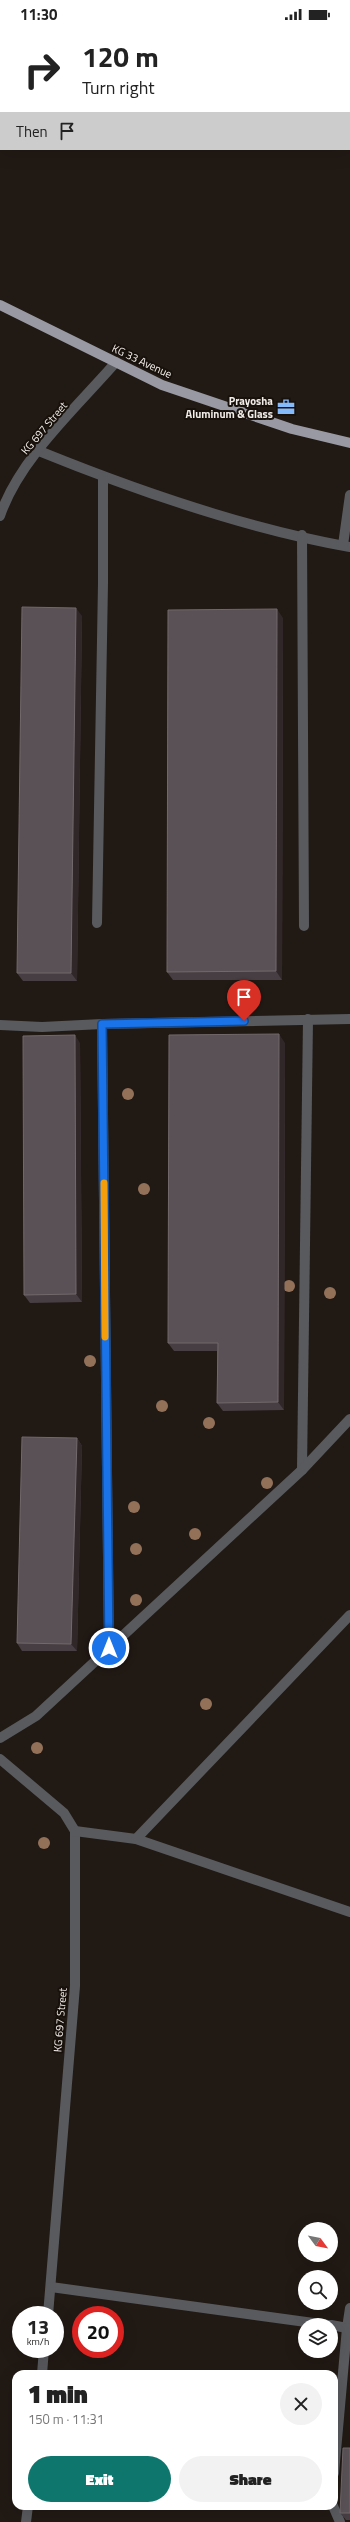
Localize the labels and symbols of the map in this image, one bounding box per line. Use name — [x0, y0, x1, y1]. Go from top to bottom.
street label: KG 33 Avenue — [109, 340, 175, 382]
place label: Prayosha Aluminum & Glass — [186, 393, 273, 422]
office icon: Prayosha Aluminum & Glass — [276, 397, 296, 417]
street label: KG 697 Street — [17, 398, 71, 458]
pin — [227, 980, 261, 1021]
position arrow — [88, 1627, 130, 1669]
street label: KG 697 Street — [49, 1987, 71, 2053]
north arrow — [298, 2222, 338, 2262]
speed limit sign: 20 — [72, 2306, 124, 2358]

